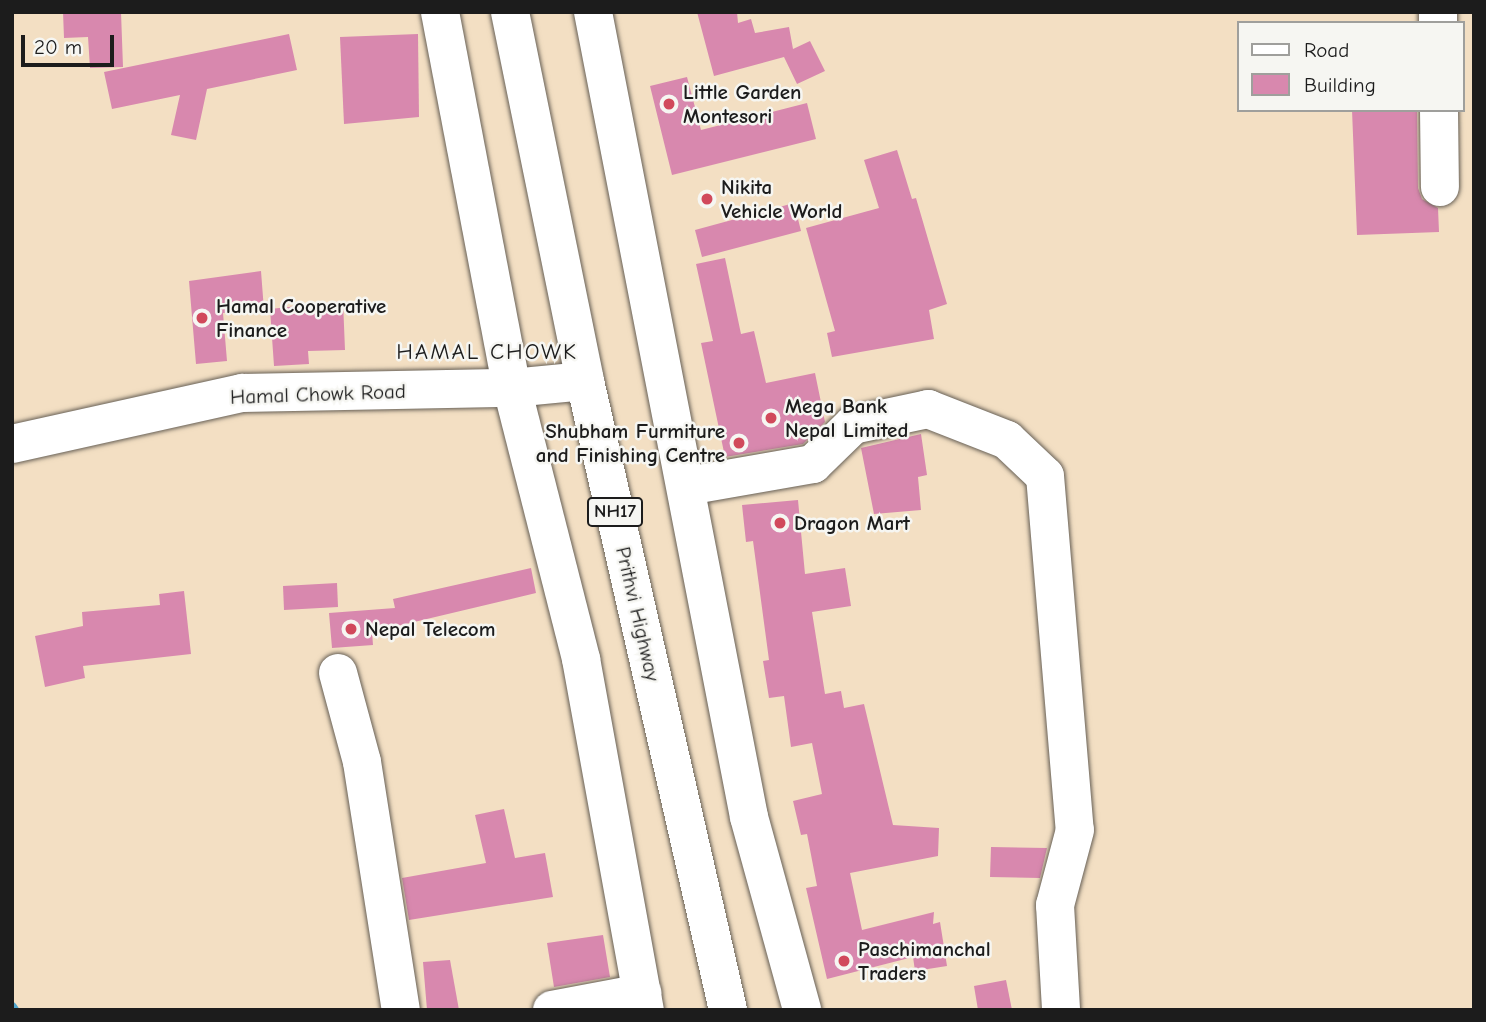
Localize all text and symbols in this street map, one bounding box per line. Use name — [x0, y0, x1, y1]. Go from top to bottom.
scale bar — [24, 21, 117, 65]
legend — [1238, 21, 1465, 112]
text: 20 m — [34, 35, 82, 59]
text: Road — [1304, 38, 1349, 62]
text: Building — [1304, 73, 1376, 97]
place label: Little Garden Montesori — [683, 79, 801, 129]
marker: Little Garden Montesori — [661, 96, 677, 112]
place label: Nikita Vehicle World — [721, 174, 842, 224]
marker: Nikita Vehicle World — [699, 191, 715, 207]
place label: Hamal Cooperative Finance — [216, 293, 386, 343]
marker: Hamal Cooperative Finance — [194, 310, 210, 326]
district label: HAMAL CHOWK — [398, 338, 576, 366]
street label: Hamal Chowk Road — [230, 378, 406, 410]
place label: Mega Bank Nepal Limited — [785, 393, 908, 443]
marker: Mega Bank Nepal Limited — [763, 410, 779, 426]
place label: Shubham Furmiture and Finishing Centre — [536, 418, 725, 468]
marker: Shubham Furmiture and Finishing Centre — [731, 435, 747, 451]
road number: NH17 — [587, 496, 643, 527]
place label: Dragon Mart — [794, 510, 910, 536]
marker: Dragon Mart — [772, 515, 788, 531]
street label: Prithvi Highway — [610, 544, 666, 684]
place label: Nepal Telecom — [365, 616, 495, 642]
marker: Nepal Telecom — [343, 621, 359, 637]
place label: Paschimanchal Traders — [858, 936, 991, 986]
marker: Paschimanchal Traders — [836, 953, 852, 969]

